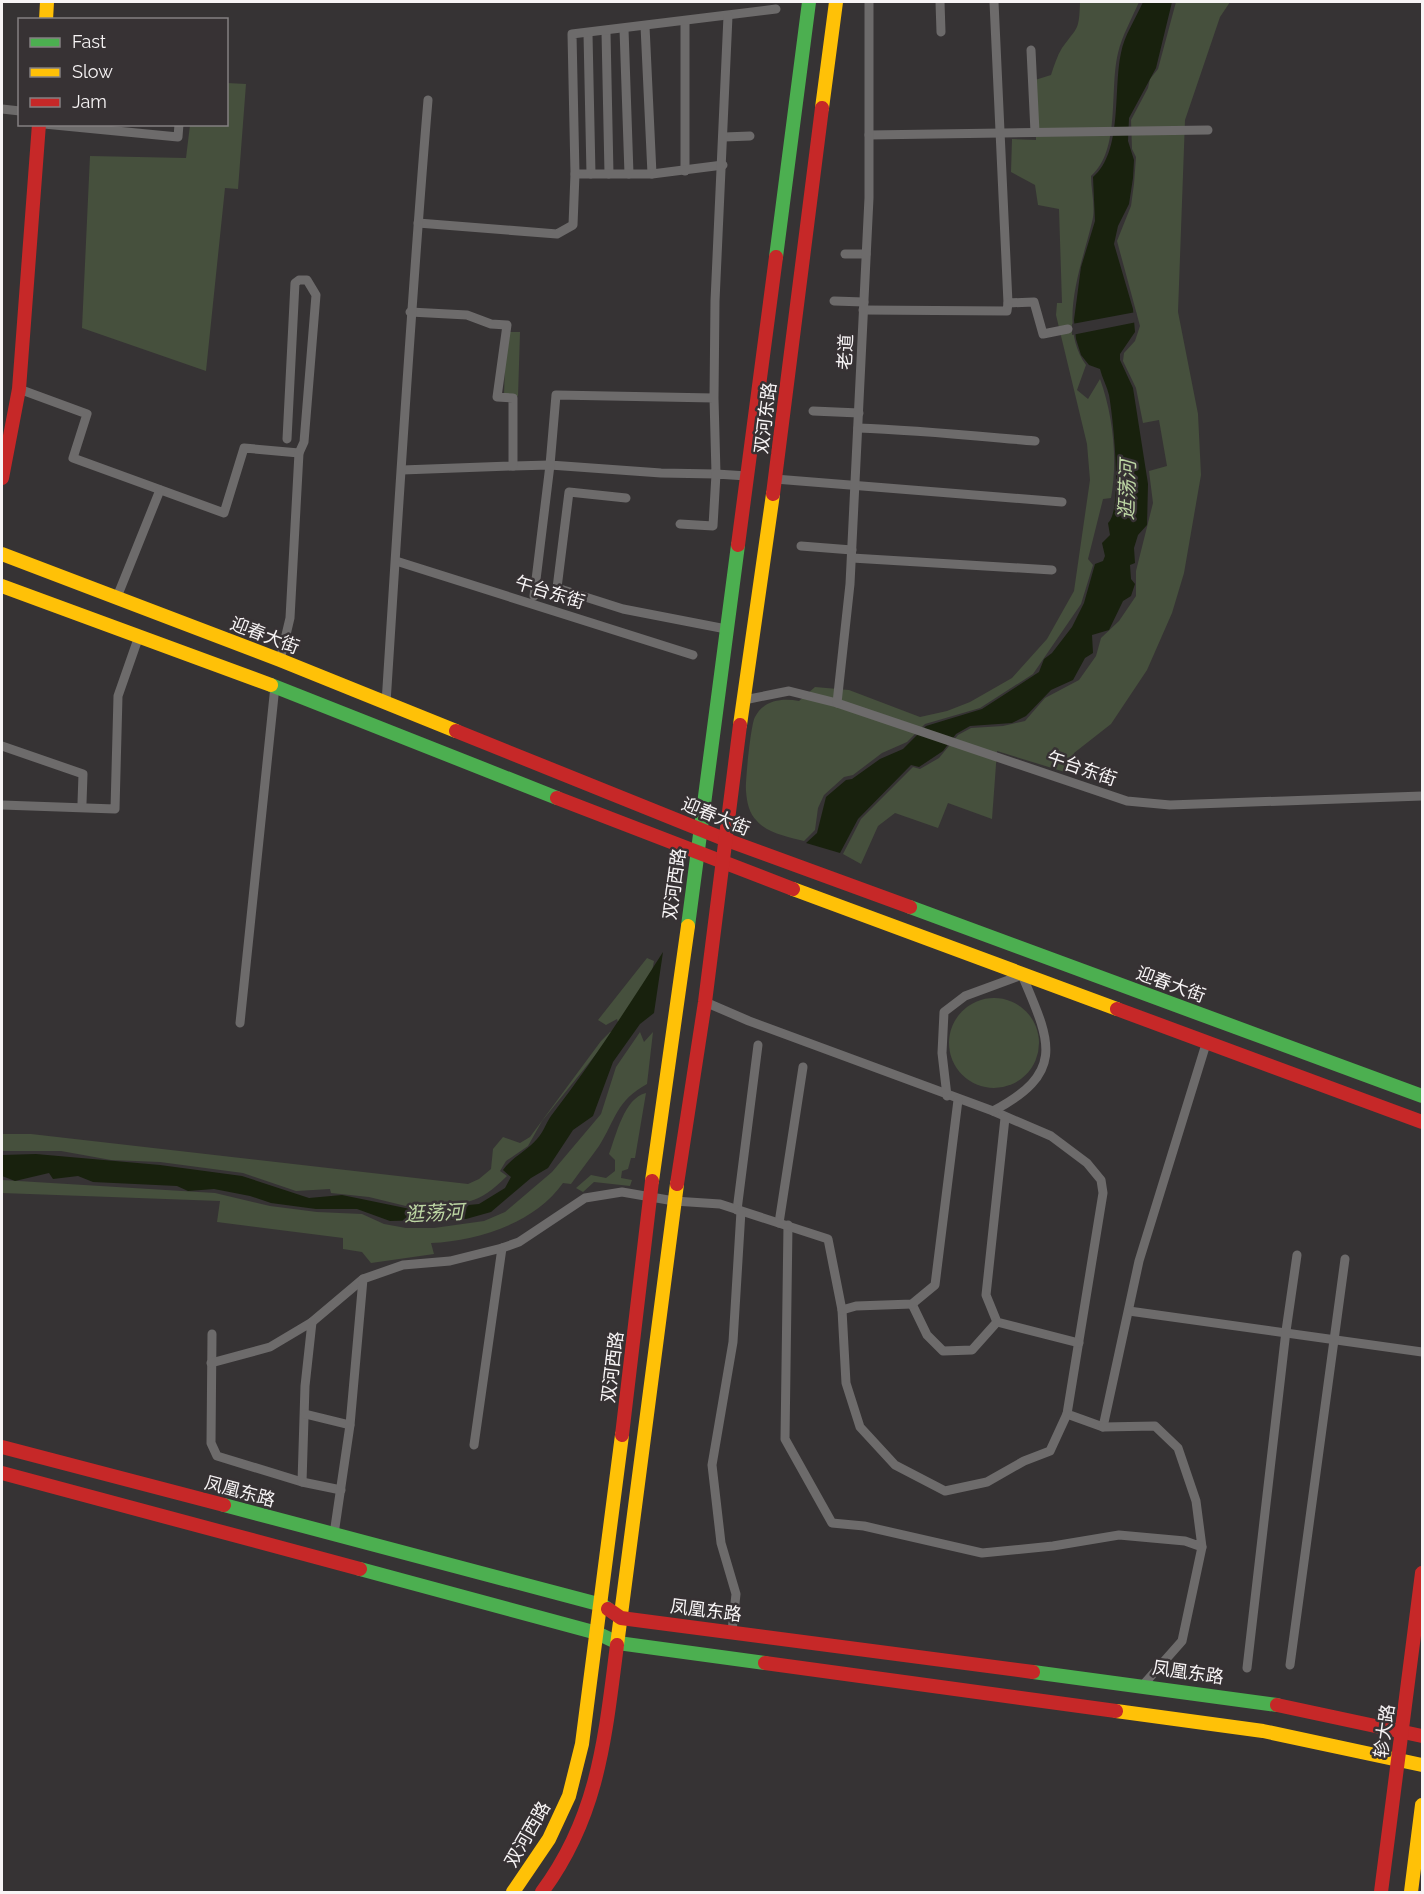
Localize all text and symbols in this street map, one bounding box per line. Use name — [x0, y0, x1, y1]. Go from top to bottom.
legend — [18, 18, 228, 126]
text: Fast — [72, 31, 106, 52]
text: Slow — [72, 61, 113, 82]
text: Jam — [72, 91, 107, 112]
street label: 老道 — [834, 333, 856, 371]
street label: 双河东路 — [750, 381, 780, 455]
water label: 逛荡河 — [1114, 456, 1140, 520]
street label: 午台东街 — [513, 571, 587, 613]
street label: 迎春大街 — [228, 612, 302, 658]
street label: 午台东街 — [1045, 746, 1119, 790]
street label: 迎春大街 — [679, 793, 753, 839]
street label: 双河西路 — [659, 847, 689, 921]
street label: 迎春大街 — [1134, 962, 1208, 1006]
water label: 逛荡河 — [403, 1199, 469, 1227]
street label: 双河西路 — [597, 1330, 627, 1404]
street label: 凤凰东路 — [203, 1472, 277, 1510]
street label: 凤凰东路 — [669, 1595, 743, 1625]
street label: 凤凰东路 — [1151, 1657, 1225, 1687]
street label: 轸大路 — [1370, 1703, 1398, 1759]
street label: 双河西路 — [500, 1798, 554, 1870]

